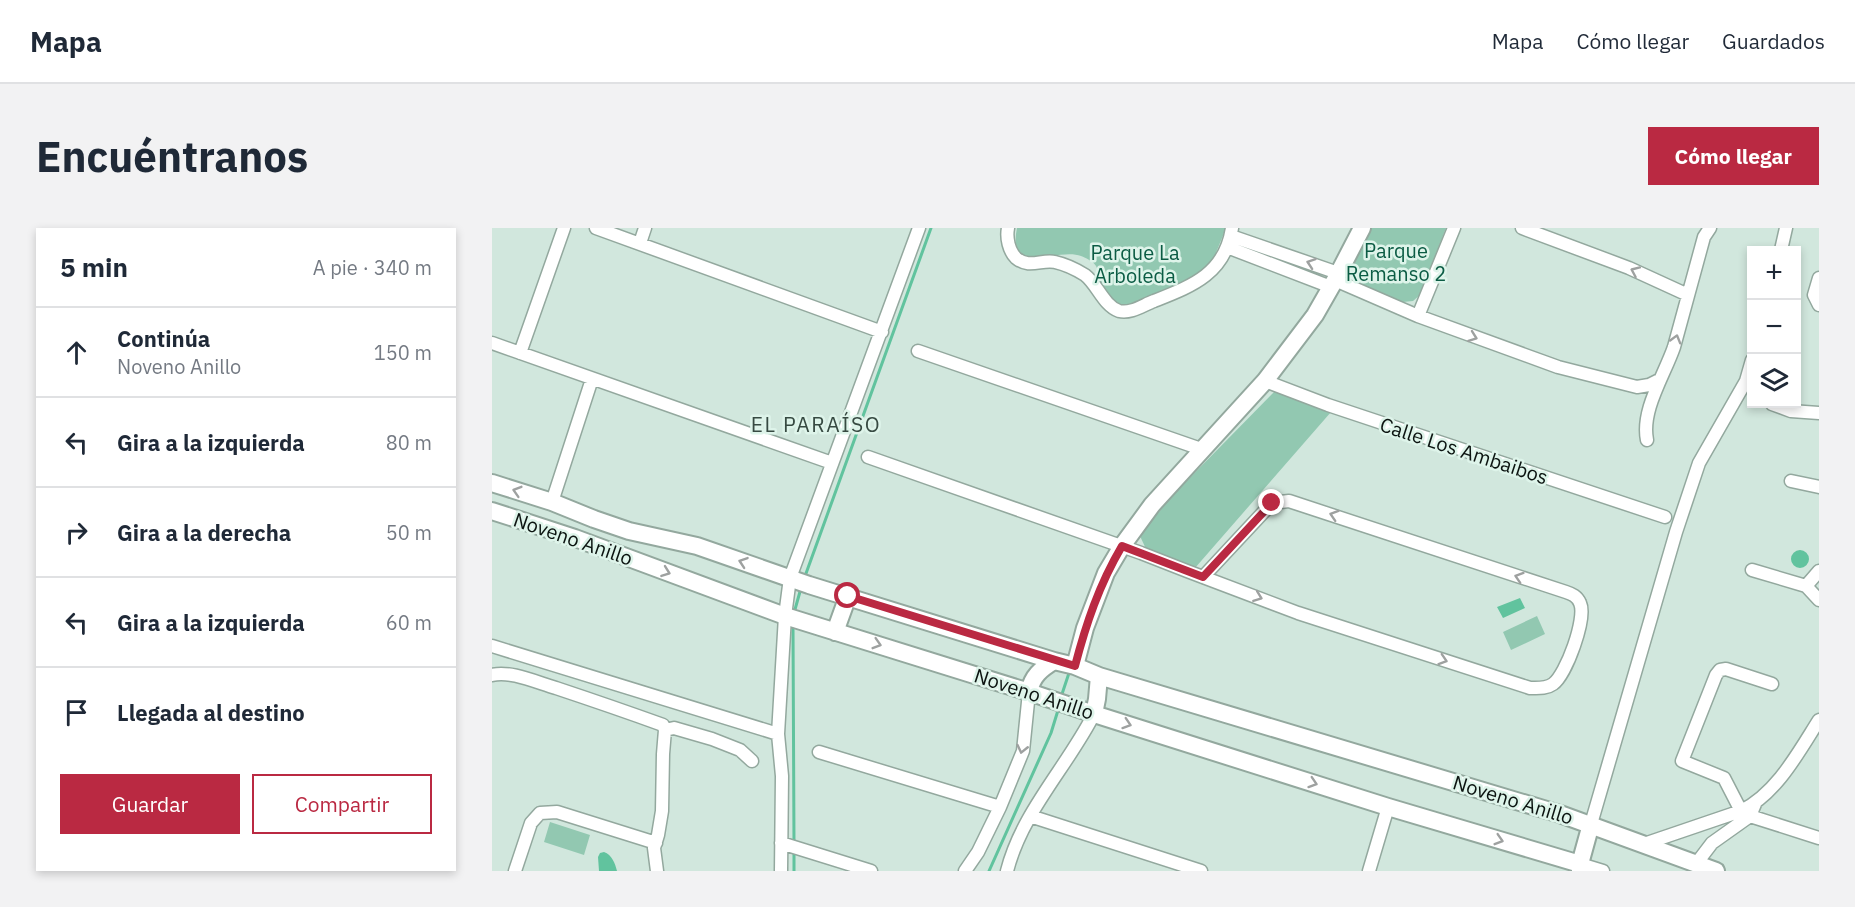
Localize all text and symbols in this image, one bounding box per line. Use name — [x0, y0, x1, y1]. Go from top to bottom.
text: Mapa — [30, 23, 102, 60]
text: Mapa — [1492, 27, 1543, 55]
text: Cómo llegar — [1576, 27, 1689, 55]
text: Guardados — [1722, 27, 1825, 55]
button: Cómo llegar — [1648, 127, 1819, 185]
text: Encuéntranos — [36, 129, 308, 184]
park label: Parque Remanso 2 — [1346, 237, 1446, 287]
park label: Parque La Arboleda — [1090, 239, 1180, 289]
map controls — [1747, 246, 1801, 408]
button: + — [1747, 246, 1801, 300]
text: 5 min — [60, 250, 128, 284]
text: A pie · 340 m — [313, 254, 432, 281]
one-way arrow — [1306, 258, 1317, 271]
one-way arrow — [1631, 266, 1642, 278]
button: − — [1747, 300, 1801, 354]
text: Continúa — [117, 324, 210, 353]
one-way arrow — [1467, 329, 1478, 342]
one-way arrow — [1669, 334, 1681, 345]
icon: ahead — [60, 336, 93, 369]
text: 150 m — [374, 339, 432, 366]
text: Noveno Anillo — [117, 353, 241, 380]
button: layers — [1747, 354, 1801, 408]
district label: EL PARAÍSO — [751, 410, 881, 438]
street label: Calle Los Ambaibos — [1377, 411, 1552, 490]
icon: left — [60, 426, 93, 459]
text: Gira a la izquierda — [117, 428, 305, 457]
text: 80 m — [386, 429, 432, 456]
one-way arrow — [513, 485, 523, 498]
route end — [1258, 489, 1284, 515]
street label: Noveno Anillo — [510, 506, 636, 572]
one-way arrow — [1329, 510, 1340, 523]
icon: right — [60, 516, 93, 549]
text: Gira a la derecha — [117, 518, 291, 547]
text: 50 m — [386, 519, 432, 546]
one-way arrow — [738, 557, 749, 570]
one-way arrow — [660, 564, 671, 577]
one-way arrow — [1514, 571, 1525, 584]
route start — [834, 582, 860, 608]
one-way arrow — [1252, 590, 1263, 602]
icon: left — [60, 606, 93, 639]
text: Gira a la izquierda — [117, 608, 305, 637]
text: 60 m — [386, 609, 432, 636]
one-way arrow — [871, 637, 882, 649]
one-way arrow — [1437, 652, 1448, 665]
street label: Noveno Anillo — [971, 661, 1097, 726]
icon: arrive — [60, 696, 93, 729]
text: Llegada al destino — [117, 698, 305, 727]
one-way arrow — [1121, 717, 1132, 729]
one-way arrow — [1017, 744, 1030, 754]
street label: Noveno Anillo — [1450, 768, 1577, 831]
button: Guardar — [60, 774, 240, 834]
button: Compartir — [252, 774, 432, 834]
one-way arrow — [1307, 776, 1318, 788]
one-way arrow — [1493, 833, 1504, 845]

